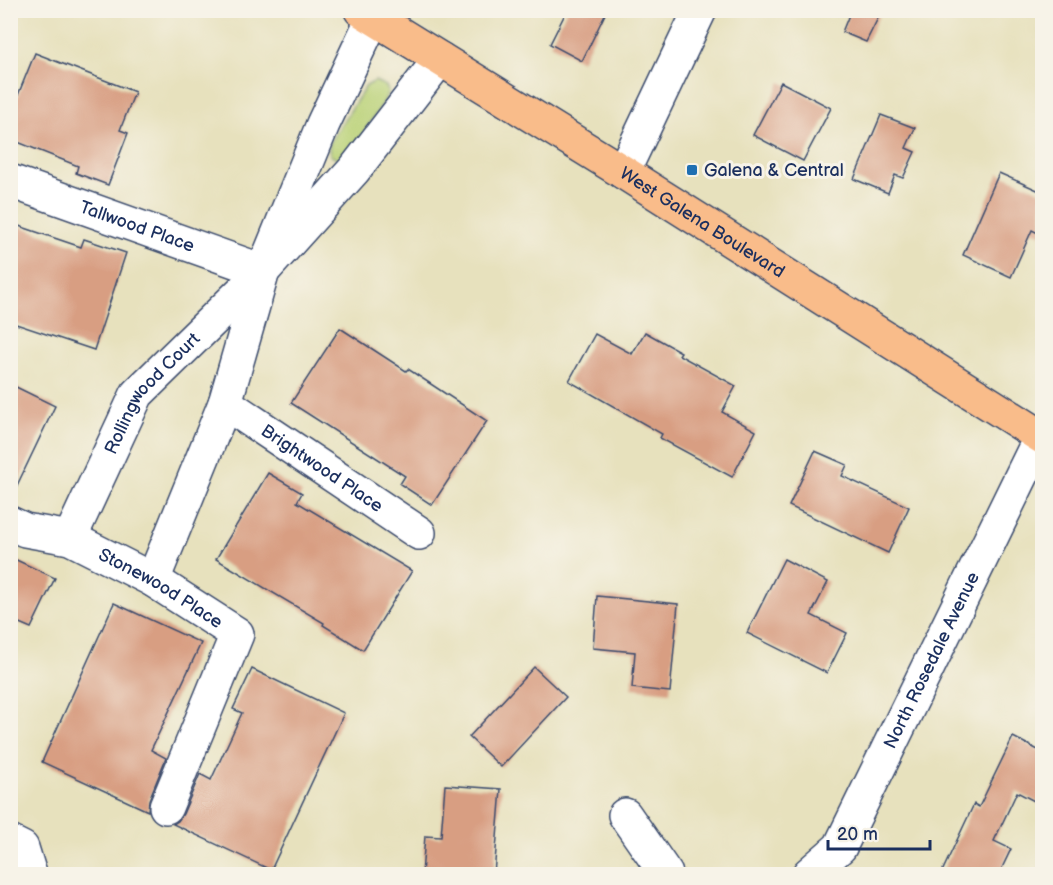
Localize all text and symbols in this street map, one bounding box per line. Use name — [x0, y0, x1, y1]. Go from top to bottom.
place label: Galena & Central — [704, 160, 844, 181]
street label: West Galena Boulevard — [616, 163, 788, 283]
marker: Galena & Central — [685, 163, 699, 177]
street label: Tallwood Place — [77, 197, 198, 257]
street label: Rollingwood Court — [100, 328, 205, 458]
street label: Brightwood Place — [257, 420, 387, 517]
street label: Stonewood Place — [95, 544, 227, 633]
street label: North Rosedale Avenue — [880, 568, 984, 752]
scale bar — [828, 813, 930, 851]
text: 20 m — [837, 824, 878, 845]

